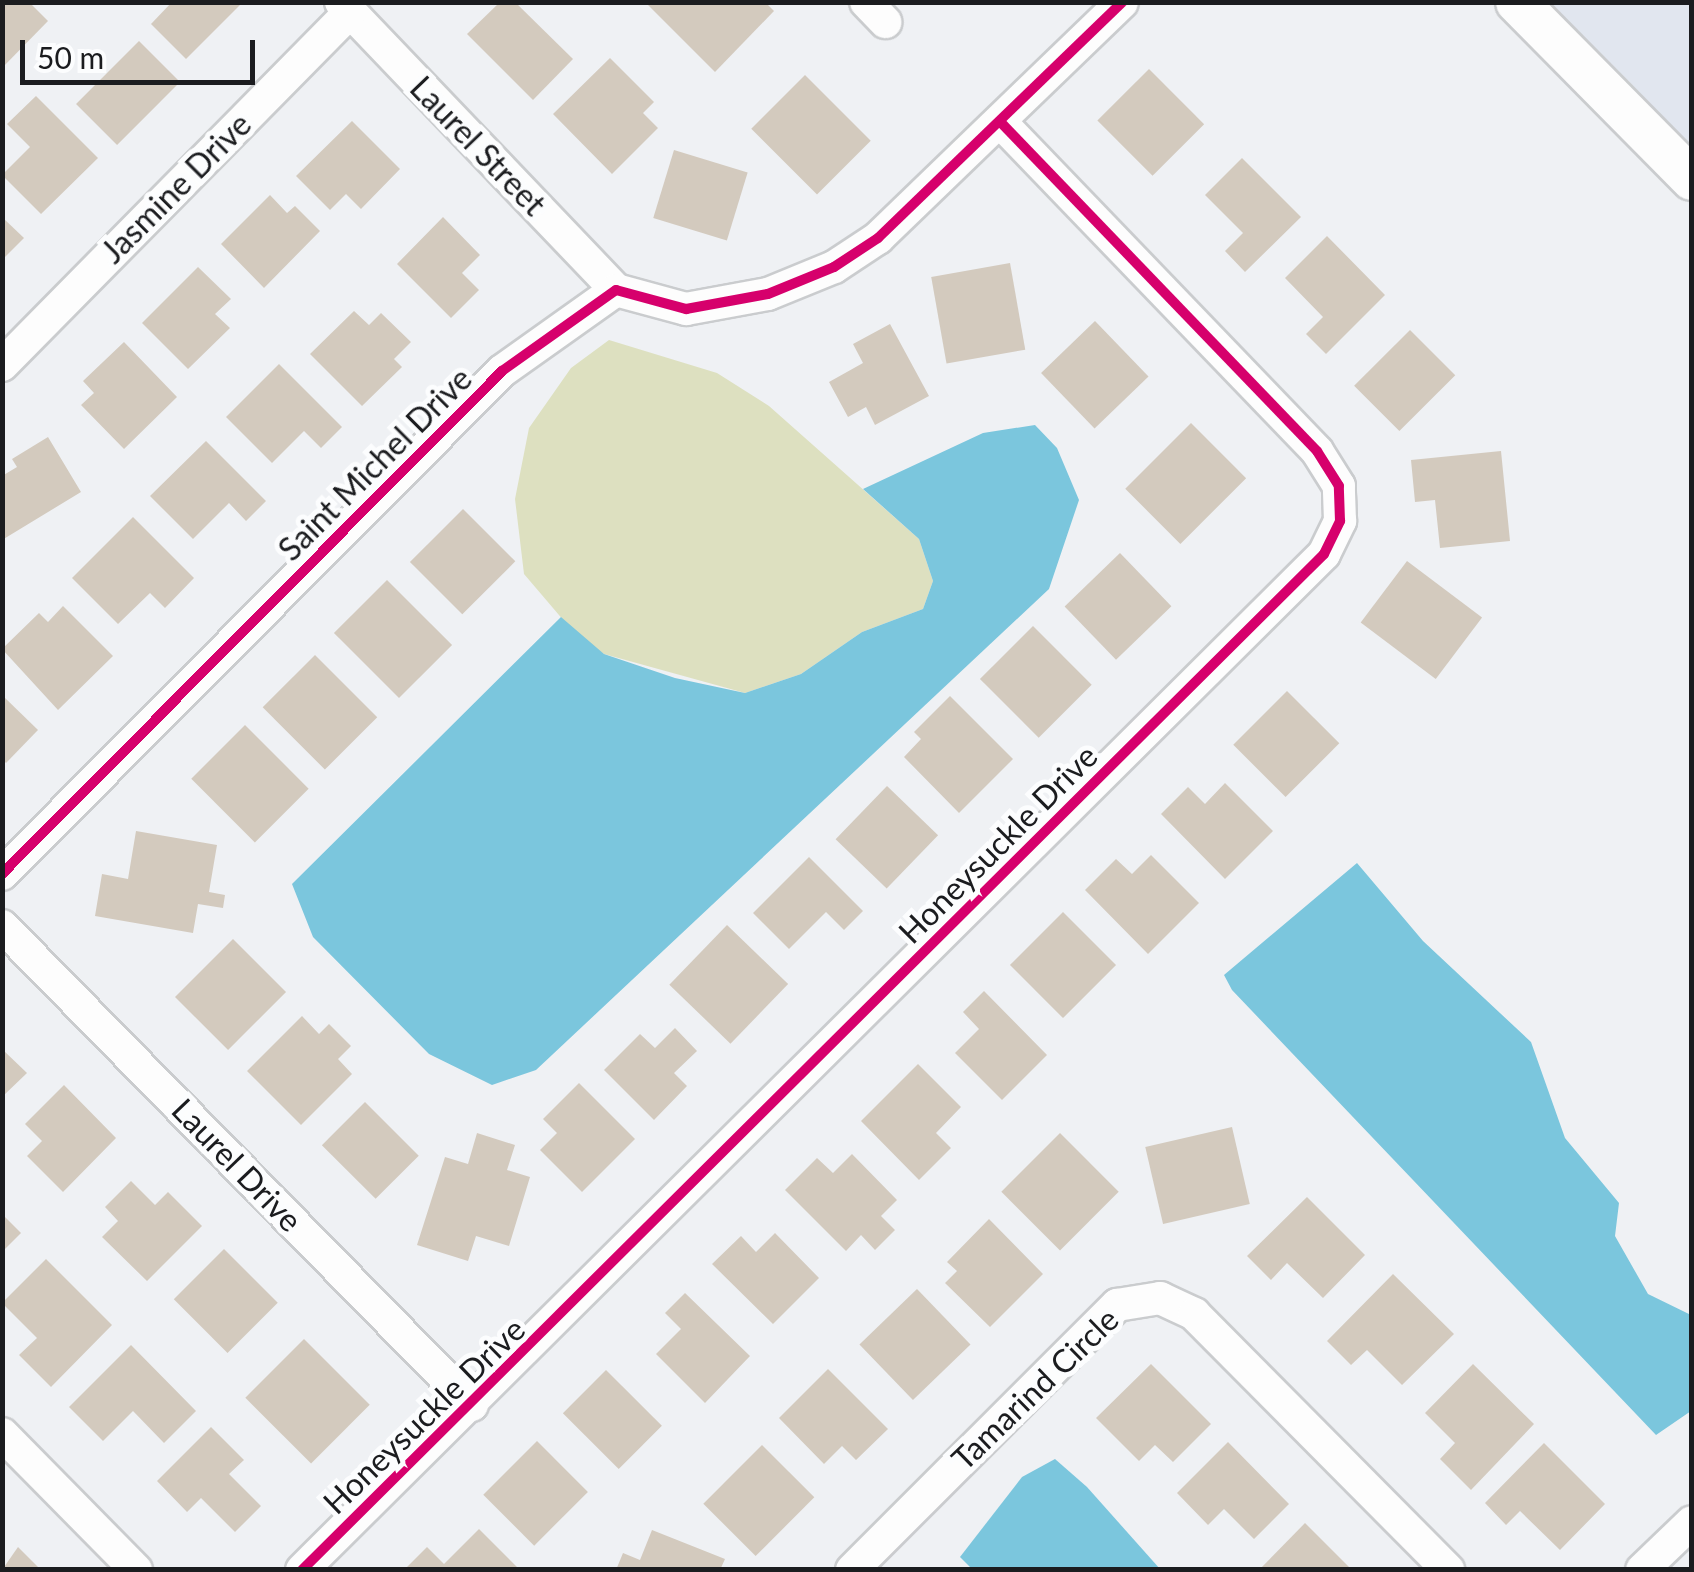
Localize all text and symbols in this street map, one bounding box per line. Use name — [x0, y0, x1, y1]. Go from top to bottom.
scale bar — [25, 20, 260, 82]
text: 50 m — [37, 39, 104, 75]
street label: Laurel Street — [402, 69, 554, 223]
street label: Jasmine Drive — [93, 105, 259, 271]
street label: Saint Michel Drive — [270, 359, 480, 569]
street label: Honeysuckle Drive — [891, 737, 1105, 951]
street label: Laurel Drive — [164, 1090, 310, 1240]
street label: Tamarind Circle — [944, 1300, 1126, 1478]
street label: Honeysuckle Drive — [315, 1310, 533, 1522]

